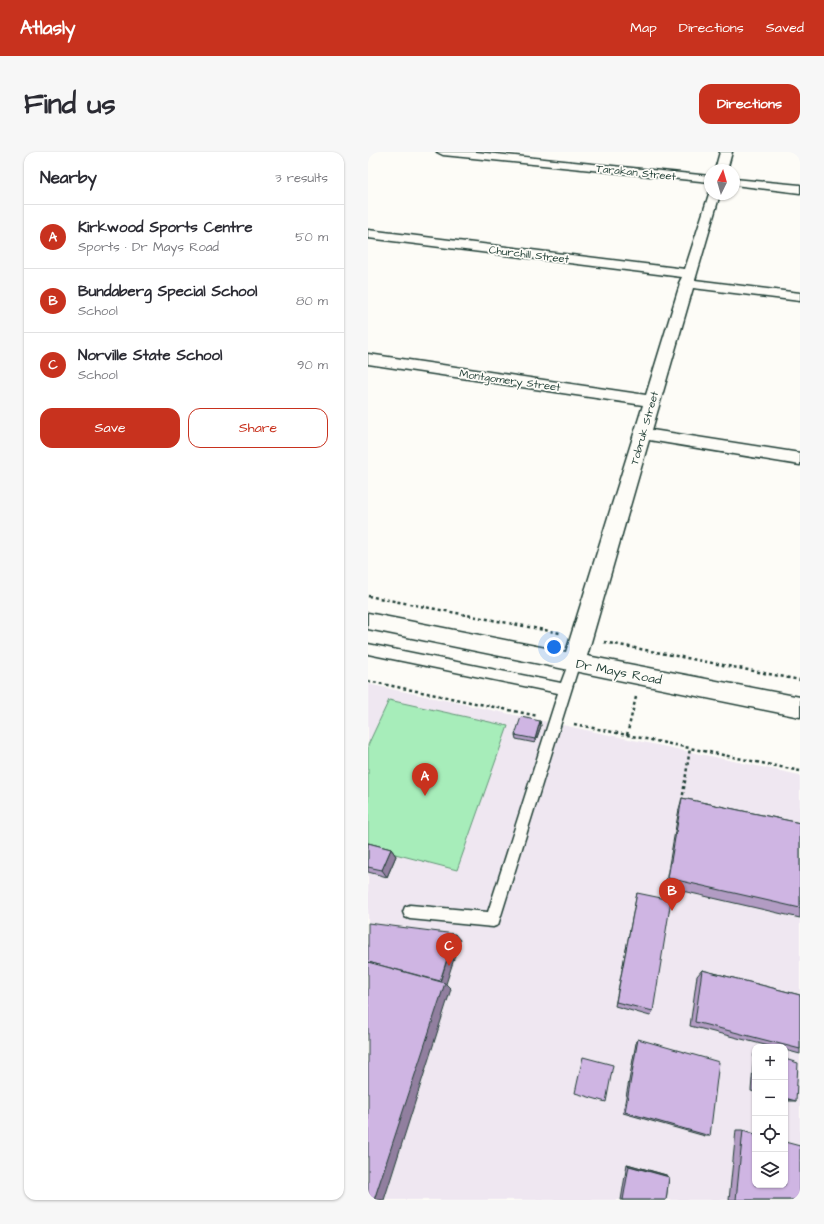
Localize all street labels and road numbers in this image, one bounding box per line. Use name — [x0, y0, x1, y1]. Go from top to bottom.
street label: Tarakan Street — [595, 161, 677, 184]
street label: Churchill Street — [488, 242, 570, 267]
street label: Montgomery Street — [458, 366, 562, 396]
street label: Tobruk Street — [627, 389, 662, 467]
street label: Dr Mays Road — [574, 655, 664, 690]

